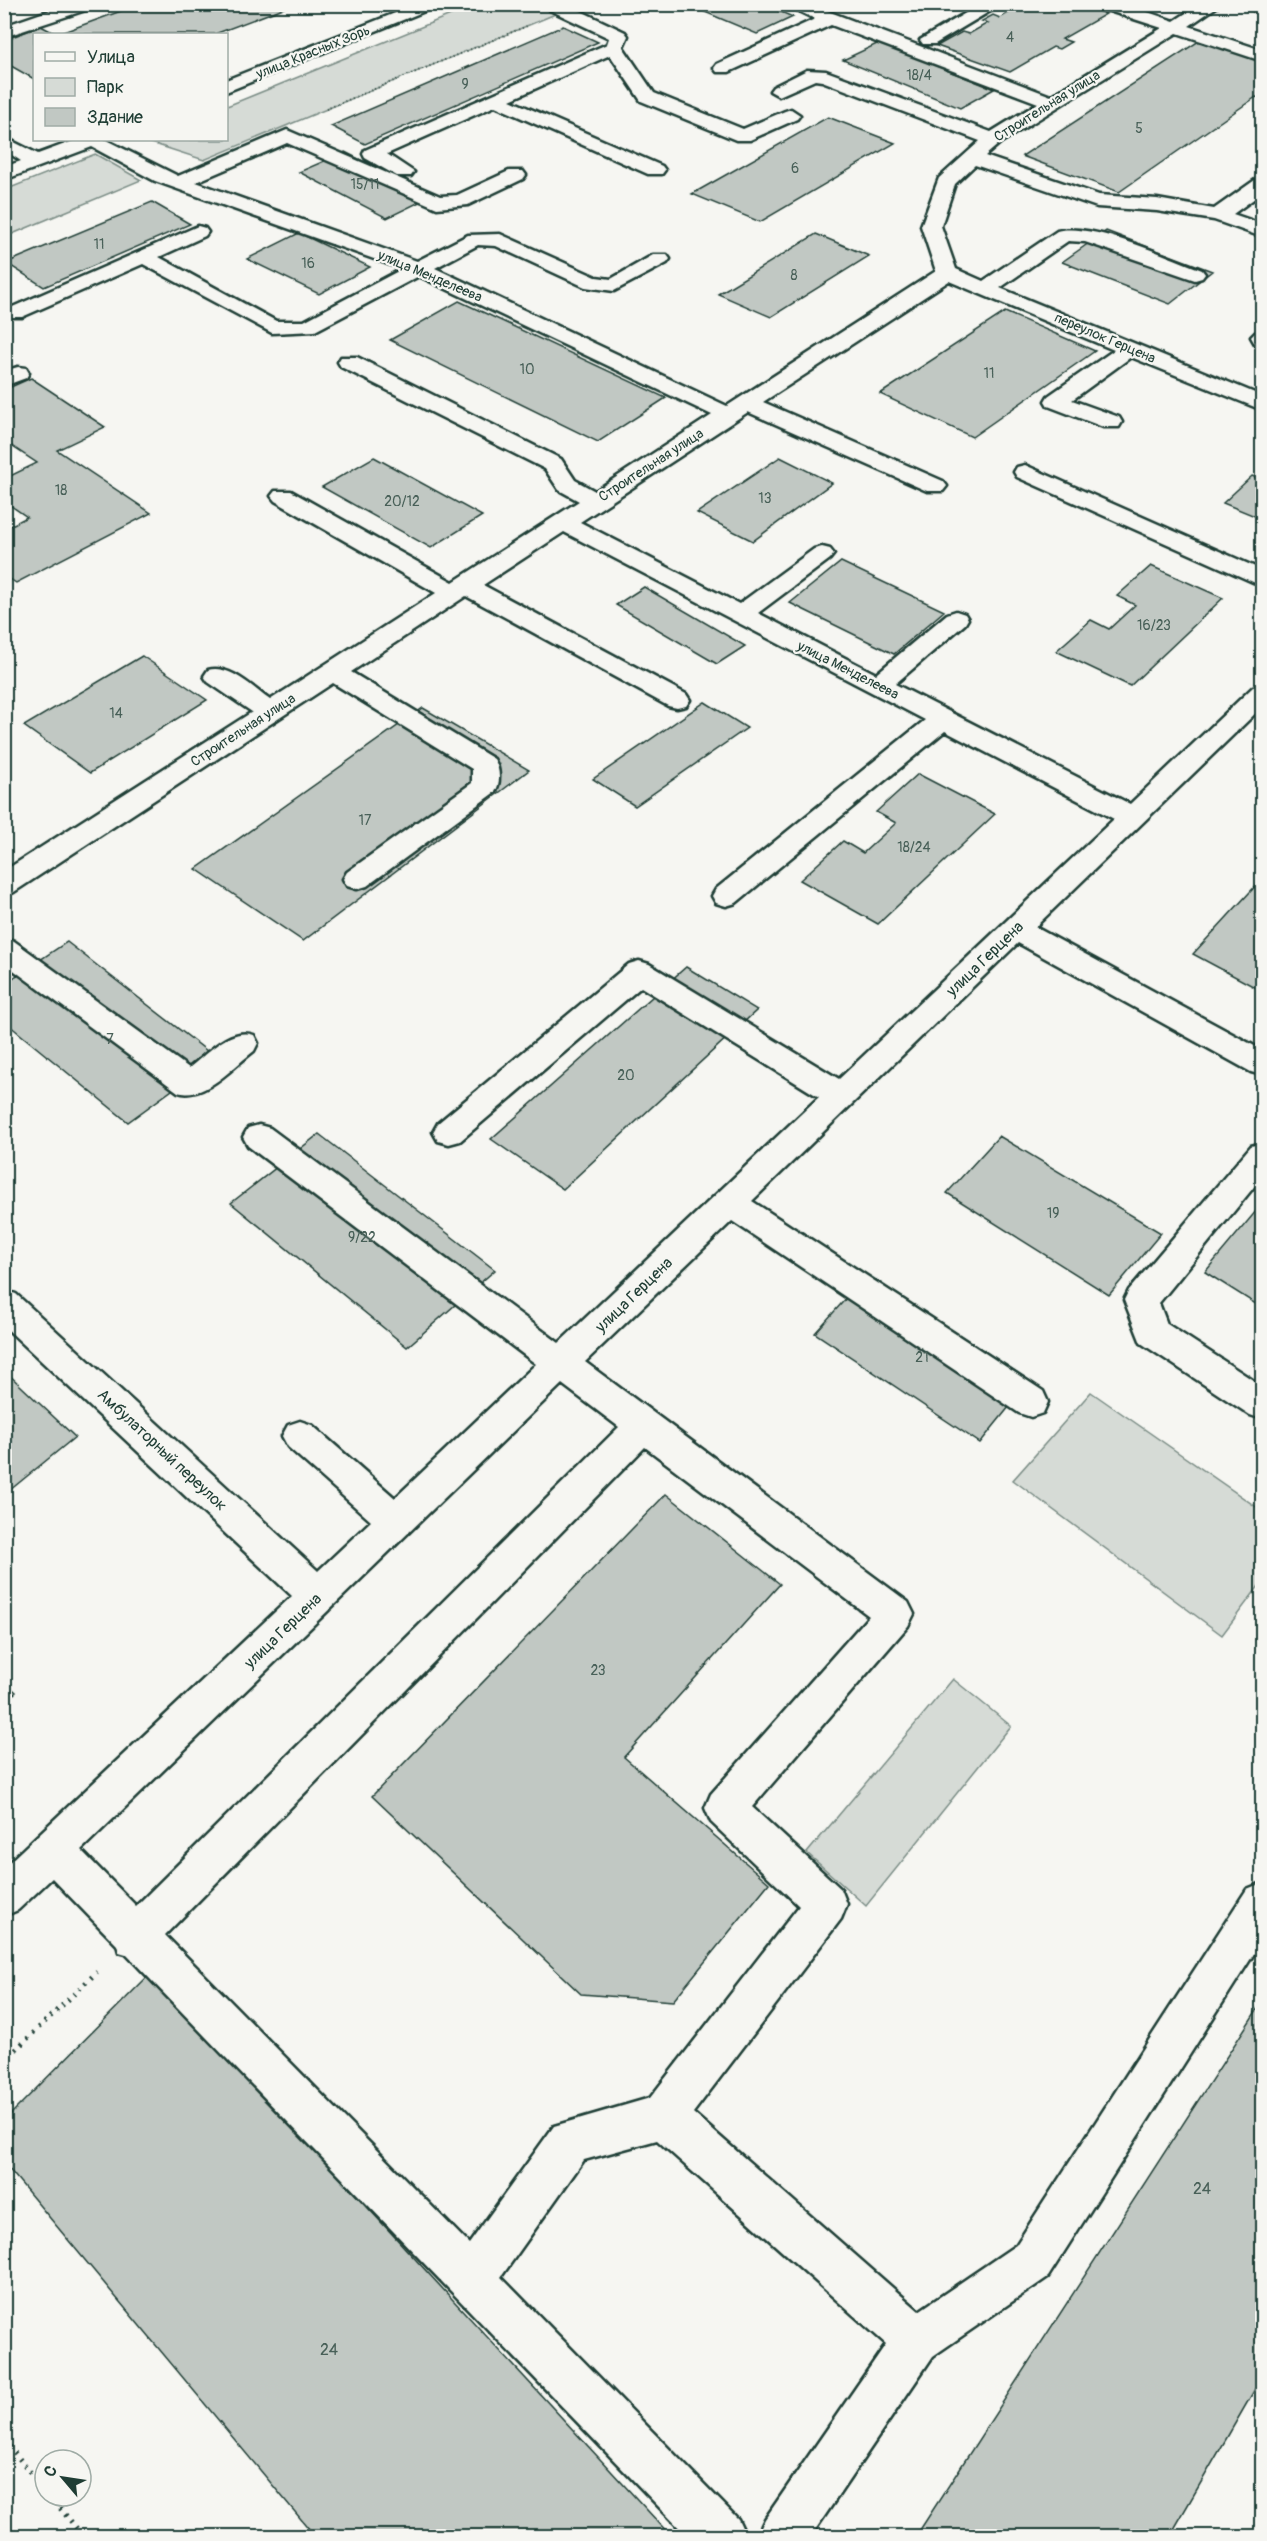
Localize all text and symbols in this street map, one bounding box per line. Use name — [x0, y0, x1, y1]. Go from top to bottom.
street label: улица Красных Зорь — [253, 21, 372, 83]
house number: 4 — [1006, 29, 1014, 46]
legend — [33, 33, 228, 141]
text: Улица — [87, 46, 135, 69]
house number: 18/4 — [906, 67, 932, 84]
street label: Строительная улица — [991, 67, 1103, 145]
text: Парк — [87, 76, 124, 99]
house number: 9 — [461, 76, 469, 93]
text: Здание — [87, 106, 143, 129]
house number: 5 — [1135, 120, 1143, 137]
house number: 6 — [791, 160, 799, 177]
house number: 15/11 — [350, 176, 380, 193]
house number: 11 — [94, 236, 104, 253]
street label: улица Менделеева — [374, 246, 485, 306]
house number: 16 — [301, 255, 315, 272]
house number: 8 — [790, 267, 798, 284]
street label: переулок Герцена — [1052, 309, 1158, 367]
house number: 10 — [519, 361, 535, 378]
house number: 11 — [984, 365, 994, 382]
street label: Строительная улица — [595, 425, 707, 505]
house number: 18 — [55, 482, 67, 499]
house number: 13 — [758, 490, 772, 507]
house number: 20/12 — [384, 493, 420, 510]
house number: 16/23 — [1137, 617, 1171, 634]
street label: улица Менделеева — [793, 637, 902, 703]
street label: Строительная улица — [187, 690, 299, 770]
house number: 14 — [109, 705, 123, 722]
house number: 17 — [359, 812, 372, 829]
house number: 18/24 — [897, 839, 931, 856]
street label: улица Герцена — [941, 917, 1028, 1002]
house number: 7 — [106, 1031, 114, 1048]
house number: 20 — [617, 1067, 635, 1084]
house number: 19 — [1047, 1205, 1059, 1222]
house number: 9/22 — [348, 1229, 376, 1246]
street label: улица Герцена — [590, 1253, 677, 1338]
house number: 21 — [915, 1349, 929, 1366]
street label: Амбулаторный переулок — [93, 1385, 231, 1515]
street label: улица Герцена — [239, 1589, 326, 1674]
house number: 23 — [590, 1662, 606, 1679]
house number: 24 — [1193, 2179, 1211, 2199]
house number: 24 — [320, 2340, 338, 2360]
north arrow — [33, 2448, 93, 2508]
text: С — [40, 2462, 62, 2480]

